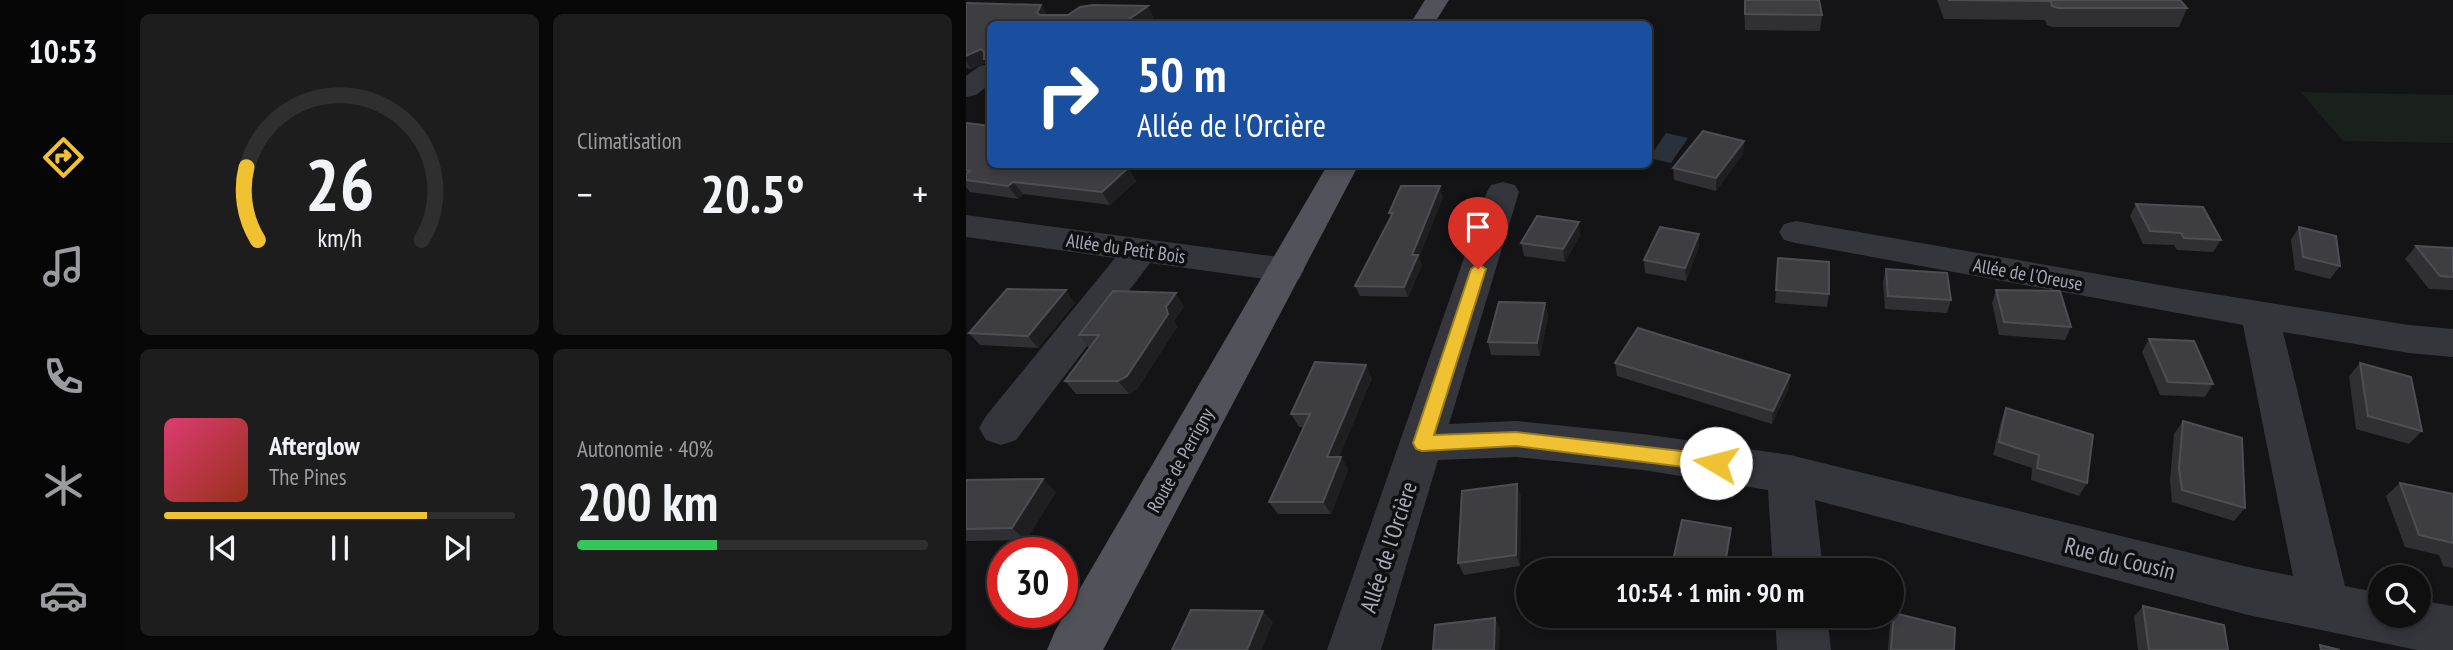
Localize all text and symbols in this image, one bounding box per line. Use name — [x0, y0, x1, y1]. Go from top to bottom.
text: 10:53 — [28, 30, 98, 72]
text: 50 m — [1137, 42, 1226, 106]
icon: right — [1022, 49, 1113, 140]
text: Allée de l'Orcière — [1137, 104, 1326, 146]
text: Climatisation — [577, 126, 682, 155]
icon: directions — [39, 133, 88, 182]
text: 26 — [305, 137, 374, 231]
text: 20.5° — [700, 160, 805, 227]
text: − — [577, 169, 593, 218]
text: + — [912, 169, 928, 218]
pin — [1448, 197, 1508, 269]
icon: arrive — [1459, 208, 1497, 246]
text: km/h — [317, 222, 362, 254]
street label: Allée du Petit Bois — [1065, 228, 1187, 268]
icon: music — [39, 242, 88, 291]
street label: Allée de l'Oreuse — [1971, 253, 2085, 295]
icon: phone — [39, 352, 88, 401]
street label: Route de Perrigny — [1141, 403, 1219, 517]
position arrow — [1679, 426, 1753, 500]
text: Afterglow — [269, 429, 360, 462]
text: Autonomie · 40% — [577, 434, 713, 463]
icon: climate — [39, 461, 88, 510]
text: The Pines — [269, 462, 347, 491]
text: 200 km — [577, 468, 718, 535]
street label: Allée de l'Orcière — [1353, 478, 1423, 616]
icon: previous — [204, 529, 242, 567]
icon: pause — [321, 529, 359, 567]
icon: next — [438, 529, 476, 567]
street label: Rue du Cousin — [2062, 530, 2178, 586]
speed limit sign: 30 — [987, 537, 1078, 628]
map controls — [2368, 565, 2431, 628]
button: search — [2368, 565, 2431, 628]
icon: car — [39, 571, 88, 620]
text: 10:54 · 1 min · 90 m — [1616, 576, 1804, 609]

